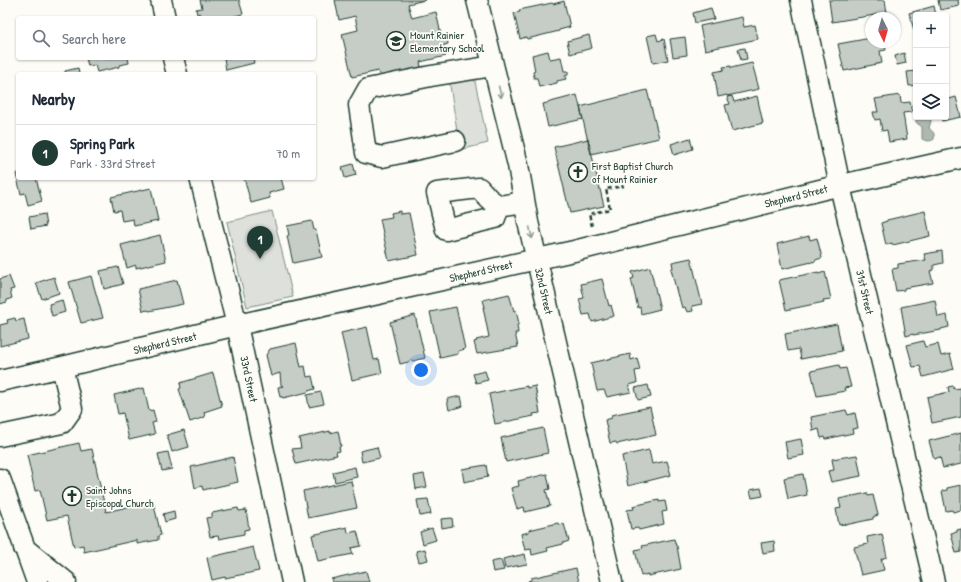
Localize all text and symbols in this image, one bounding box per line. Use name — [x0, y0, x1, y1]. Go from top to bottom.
north arrow — [865, 12, 901, 48]
map controls — [913, 12, 949, 120]
button: + — [913, 12, 949, 48]
search box — [16, 16, 316, 60]
icon: search — [30, 27, 52, 49]
text: Search here — [62, 28, 126, 49]
place label: Mount Rainier Elementary School — [410, 28, 484, 55]
school or university icon: Mount Rainier Elementary School — [385, 30, 407, 52]
button: − — [913, 48, 949, 84]
button: layers — [913, 84, 949, 120]
one-way arrow — [497, 85, 504, 98]
text: Nearby — [32, 87, 75, 110]
text: Spring Park — [70, 133, 134, 154]
text: 1 — [43, 144, 47, 162]
text: 70 m — [276, 144, 300, 162]
text: Park · 33rd Street — [70, 154, 155, 172]
place label: First Baptist Church of Mount Rainier — [591, 159, 673, 186]
church icon: First Baptist Church of Mount Rainier — [567, 161, 589, 183]
street label: Shepherd Street — [763, 181, 829, 211]
pin: 1 — [247, 226, 273, 259]
one-way arrow — [527, 226, 535, 239]
street label: Shepherd Street — [448, 257, 514, 285]
street label: 32nd Street — [532, 266, 556, 316]
street label: 31st Street — [853, 268, 877, 316]
street label: Shepherd Street — [132, 329, 198, 357]
street label: 33rd Street — [237, 355, 261, 403]
your location — [411, 360, 431, 380]
place label: Saint Johns Episcopal Church — [86, 483, 154, 510]
church icon: Saint Johns Episcopal Church — [61, 485, 83, 507]

